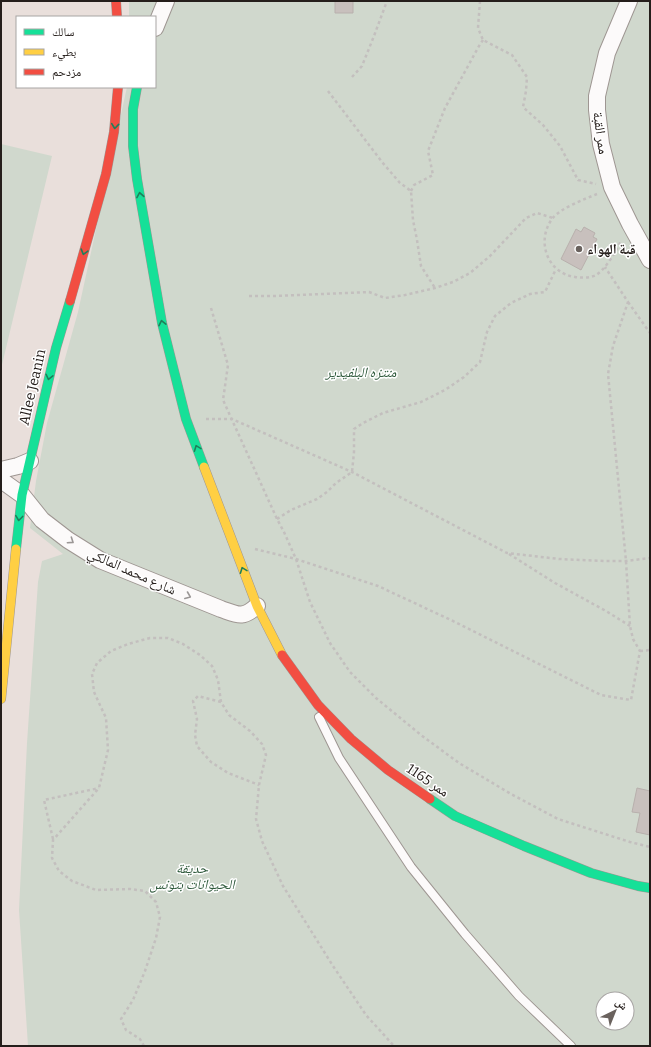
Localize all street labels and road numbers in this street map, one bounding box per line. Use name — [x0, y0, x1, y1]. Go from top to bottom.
street label: ممر القبة — [589, 111, 612, 155]
street label: Allee Jeanin — [15, 347, 50, 427]
street label: شارع محمد المالكي — [84, 544, 179, 601]
street label: ممر 1165 — [403, 760, 452, 801]

